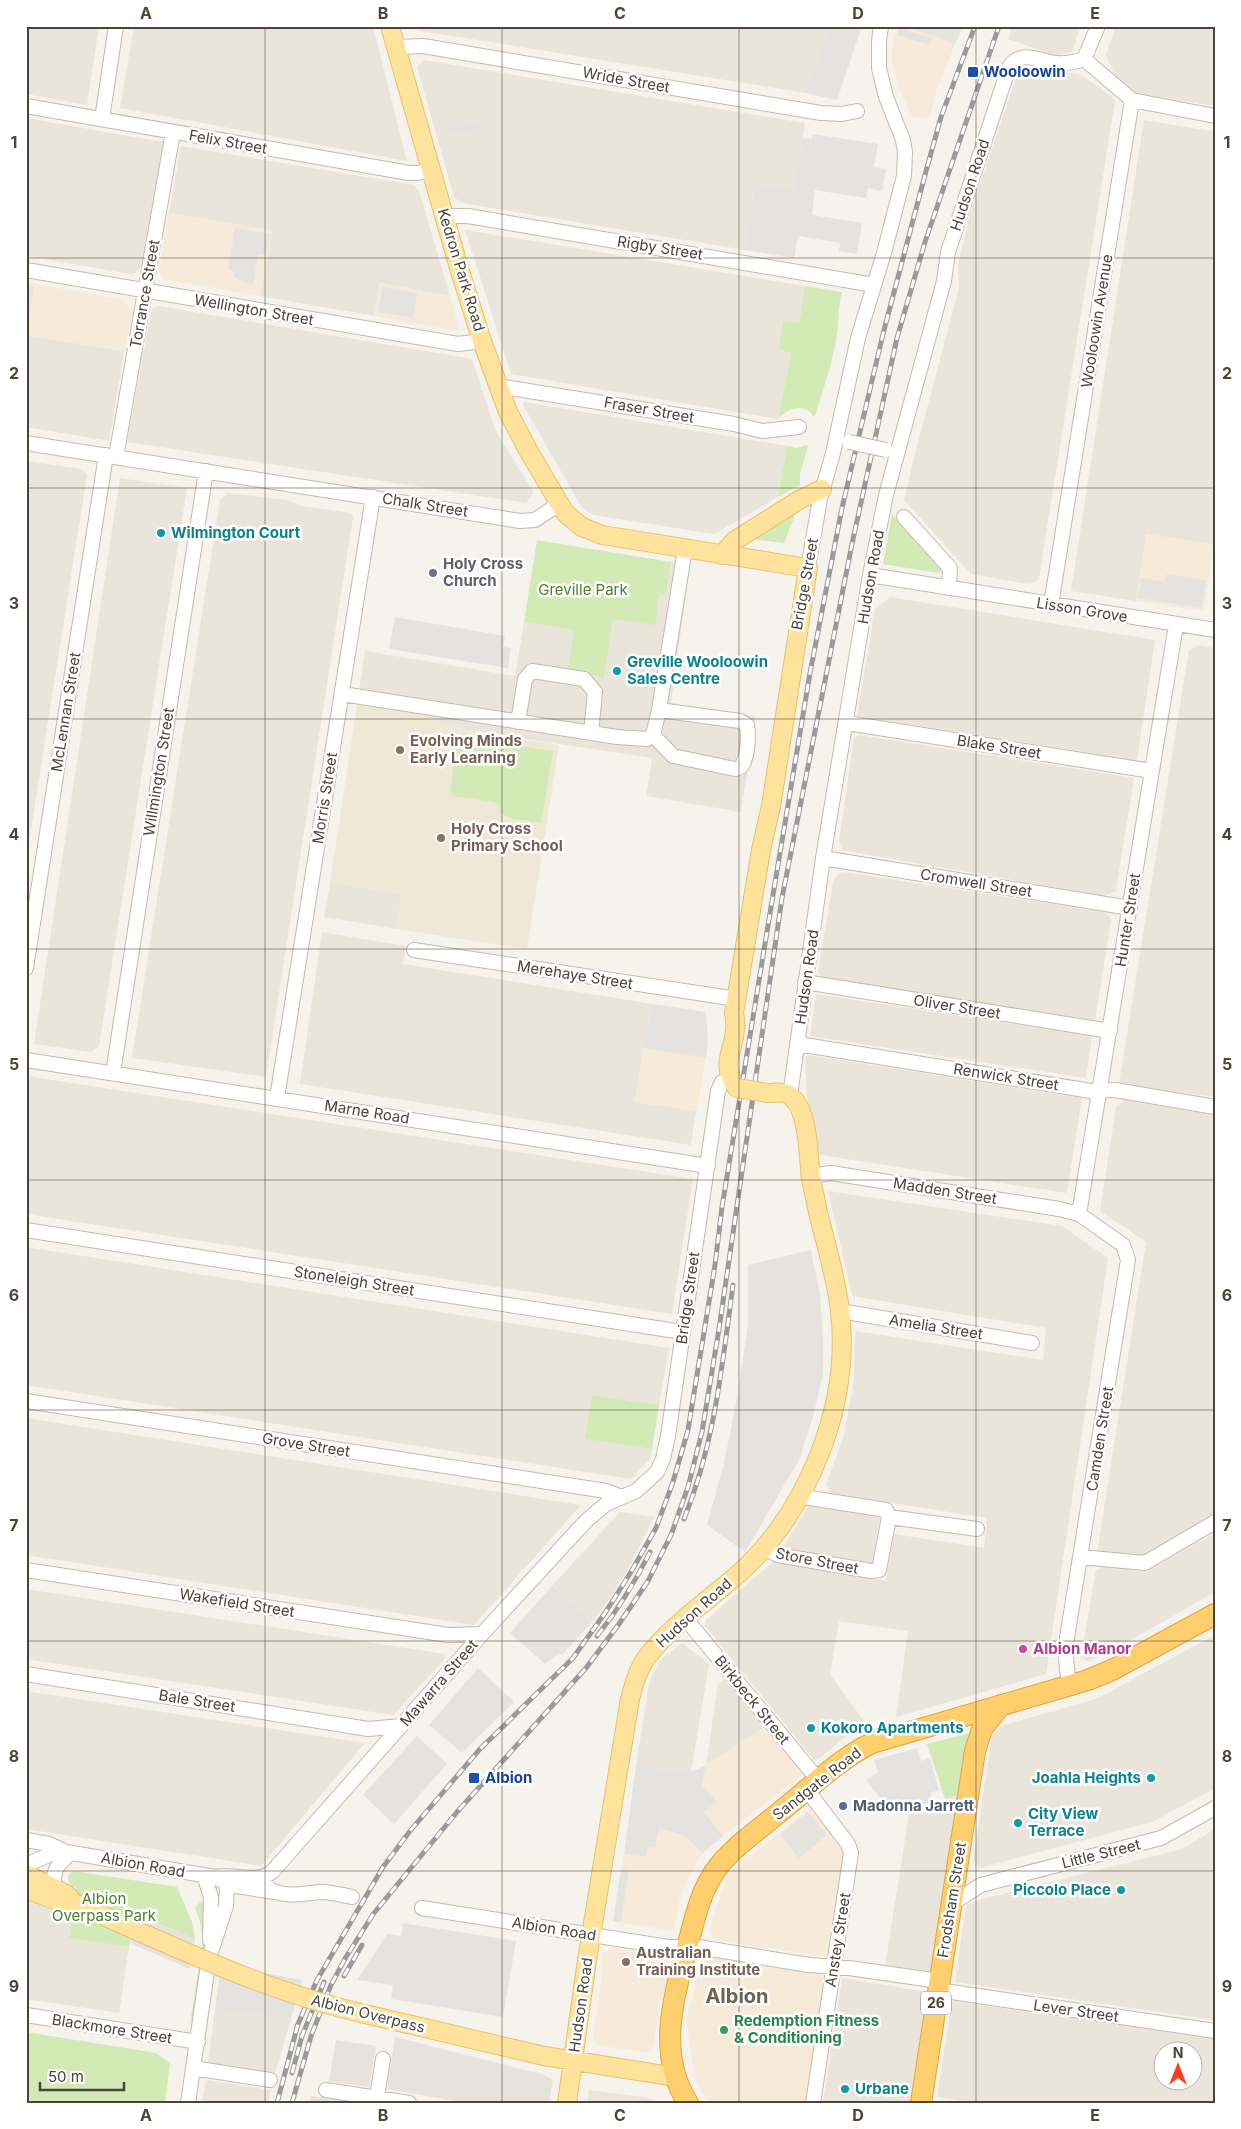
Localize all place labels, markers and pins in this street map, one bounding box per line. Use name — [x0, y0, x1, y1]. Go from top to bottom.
place label: Wooloowin — [984, 62, 1066, 81]
marker: Wooloowin — [966, 65, 980, 79]
place label: Wilmington Court — [171, 523, 301, 542]
marker: Wilmington Court — [155, 527, 167, 539]
place label: Holy Cross Church — [443, 554, 523, 590]
marker: Holy Cross Church — [427, 567, 439, 579]
place label: Greville Wooloowin Sales Centre — [627, 652, 768, 688]
marker: Greville Wooloowin Sales Centre — [611, 665, 623, 677]
place label: Evolving Minds Early Learning — [410, 731, 522, 767]
marker: Evolving Minds Early Learning — [394, 744, 406, 756]
place label: Holy Cross Primary School — [451, 819, 563, 855]
marker: Holy Cross Primary School — [435, 832, 447, 844]
place label: Albion Manor — [1033, 1639, 1131, 1658]
marker: Albion Manor — [1017, 1643, 1029, 1655]
place label: Kokoro Apartments — [821, 1718, 964, 1737]
marker: Kokoro Apartments — [805, 1722, 817, 1734]
place label: Albion — [485, 1768, 532, 1787]
place label: Joahla Heights — [1032, 1768, 1141, 1787]
marker: Albion — [467, 1771, 481, 1785]
marker: Joahla Heights — [1145, 1772, 1157, 1784]
place label: Madonna Jarrett — [853, 1796, 975, 1815]
marker: Madonna Jarrett — [837, 1800, 849, 1812]
place label: City View Terrace — [1028, 1804, 1099, 1840]
marker: City View Terrace — [1012, 1817, 1024, 1829]
place label: Piccolo Place — [1013, 1880, 1111, 1899]
marker: Piccolo Place — [1115, 1884, 1127, 1896]
place label: Australian Training Institute — [636, 1943, 760, 1979]
marker: Australian Training Institute — [620, 1956, 632, 1968]
place label: Redemption Fitness & Conditioning — [734, 2011, 879, 2047]
marker: Redemption Fitness & Conditioning — [718, 2024, 730, 2036]
place label: Urbane — [855, 2079, 909, 2098]
marker: Urbane — [839, 2083, 851, 2095]

